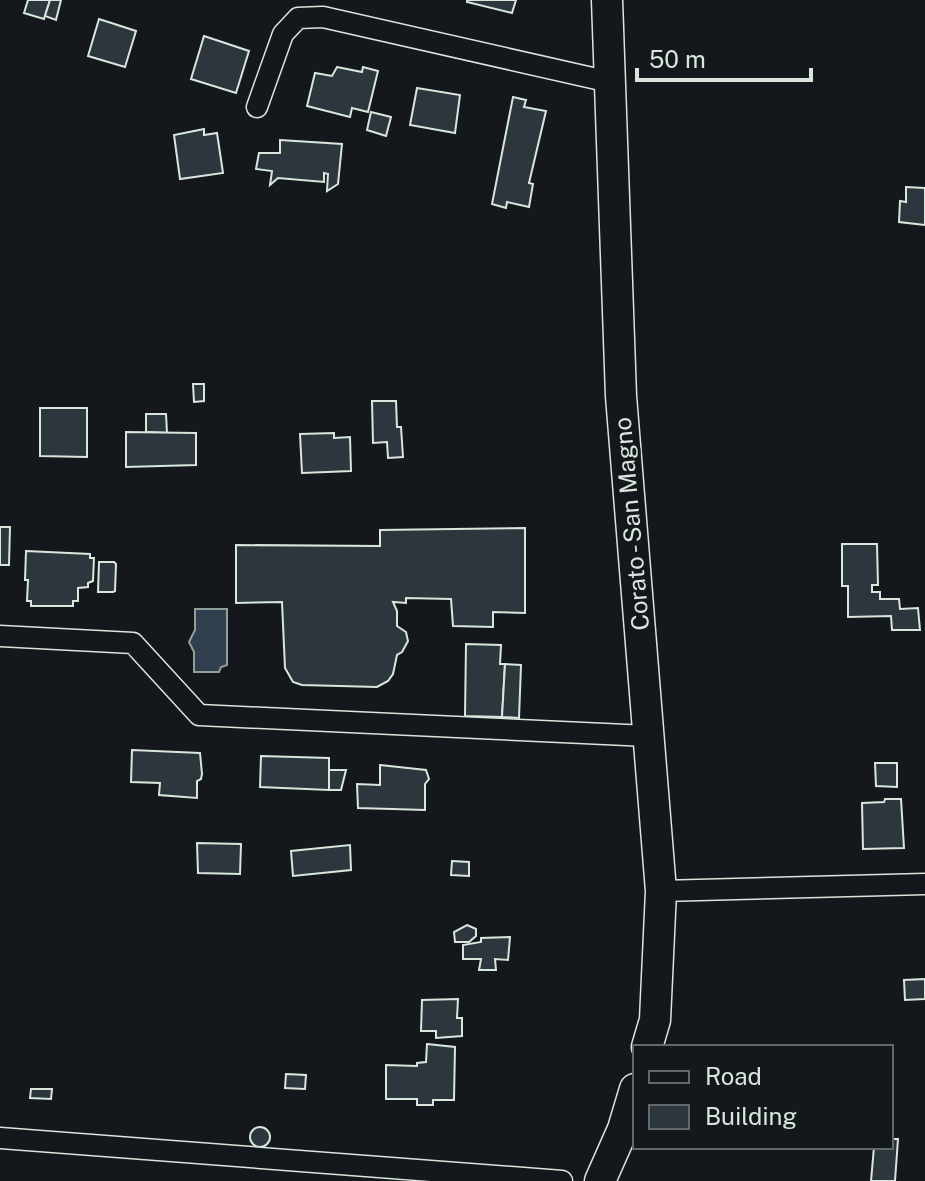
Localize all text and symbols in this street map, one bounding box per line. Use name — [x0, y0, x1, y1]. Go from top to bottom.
scale bar — [637, 32, 811, 82]
text: 50 m — [649, 45, 706, 73]
street label: Corato - San Magno — [608, 416, 654, 632]
legend — [633, 1045, 893, 1149]
text: Road — [705, 1062, 762, 1090]
text: Building — [705, 1102, 797, 1130]

